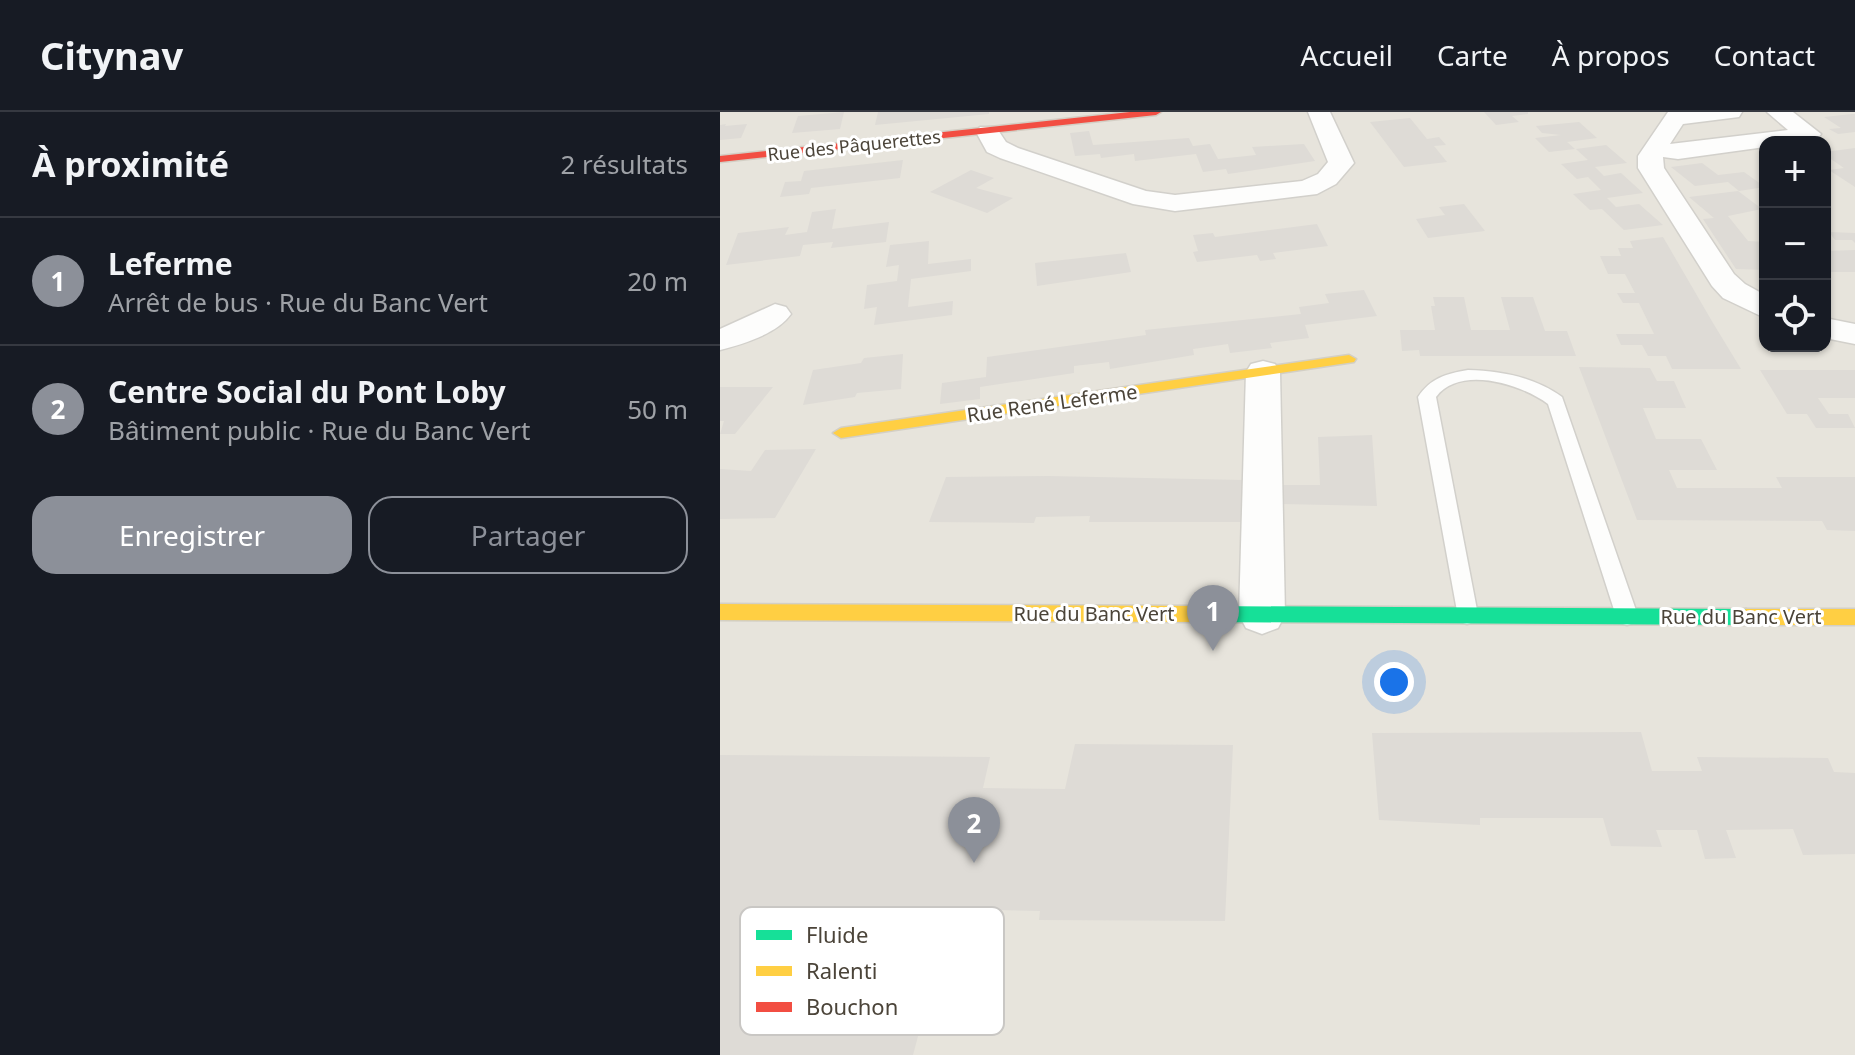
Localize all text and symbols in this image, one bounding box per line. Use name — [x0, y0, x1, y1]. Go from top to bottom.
text: Citynav — [40, 29, 183, 81]
text: Accueil — [1301, 36, 1393, 74]
text: Carte — [1437, 36, 1508, 74]
text: À propos — [1552, 36, 1670, 74]
text: Contact — [1714, 36, 1815, 74]
street label: Rue des Pâquerettes — [766, 124, 942, 166]
map controls — [1759, 136, 1831, 352]
button: + — [1759, 136, 1831, 208]
text: À proximité — [32, 141, 229, 187]
text: 2 résultats — [560, 146, 688, 182]
button: − — [1759, 208, 1831, 280]
text: Leferme — [108, 243, 233, 284]
text: 1 — [51, 263, 65, 299]
text: 20 m — [627, 263, 688, 299]
button: locate — [1759, 280, 1831, 352]
text: Arrêt de bus · Rue du Banc Vert — [108, 284, 488, 320]
text: Centre Social du Pont Loby — [108, 371, 506, 412]
street label: Rue René Leferme — [965, 378, 1139, 428]
text: 2 — [51, 391, 65, 427]
text: 50 m — [627, 391, 688, 427]
text: Bâtiment public · Rue du Banc Vert — [108, 412, 530, 448]
button: Enregistrer — [32, 496, 352, 574]
button: Partager — [368, 496, 688, 574]
pin: 1 — [1187, 585, 1239, 651]
street label: Rue du Banc Vert — [1014, 600, 1174, 627]
street label: Rue du Banc Vert — [1661, 603, 1821, 630]
your location — [1374, 662, 1414, 702]
pin: 2 — [948, 797, 1000, 863]
legend — [740, 907, 1004, 1035]
text: Fluide — [806, 919, 868, 949]
text: Ralenti — [806, 955, 877, 985]
text: Bouchon — [806, 991, 898, 1021]

